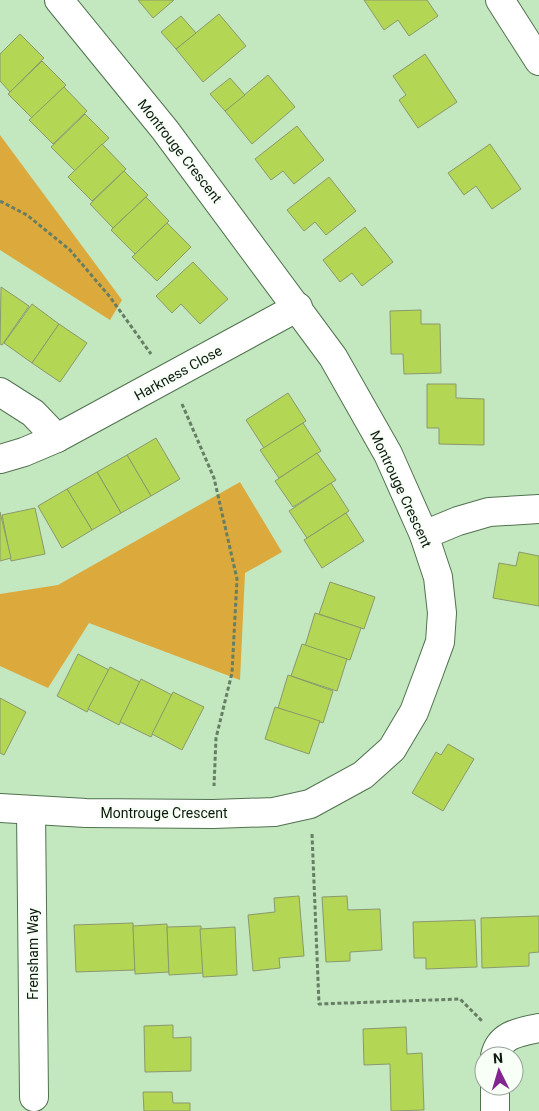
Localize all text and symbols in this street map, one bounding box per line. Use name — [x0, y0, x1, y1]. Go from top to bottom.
street label: Montrouge Crescent — [135, 96, 226, 206]
street label: Harkness Close — [131, 342, 225, 404]
street label: Montrouge Crescent — [367, 428, 435, 550]
street label: Montrouge Crescent — [100, 805, 228, 821]
street label: Frensham Way — [25, 908, 41, 1000]
north arrow — [474, 1046, 524, 1096]
text: N — [492, 1050, 503, 1066]

